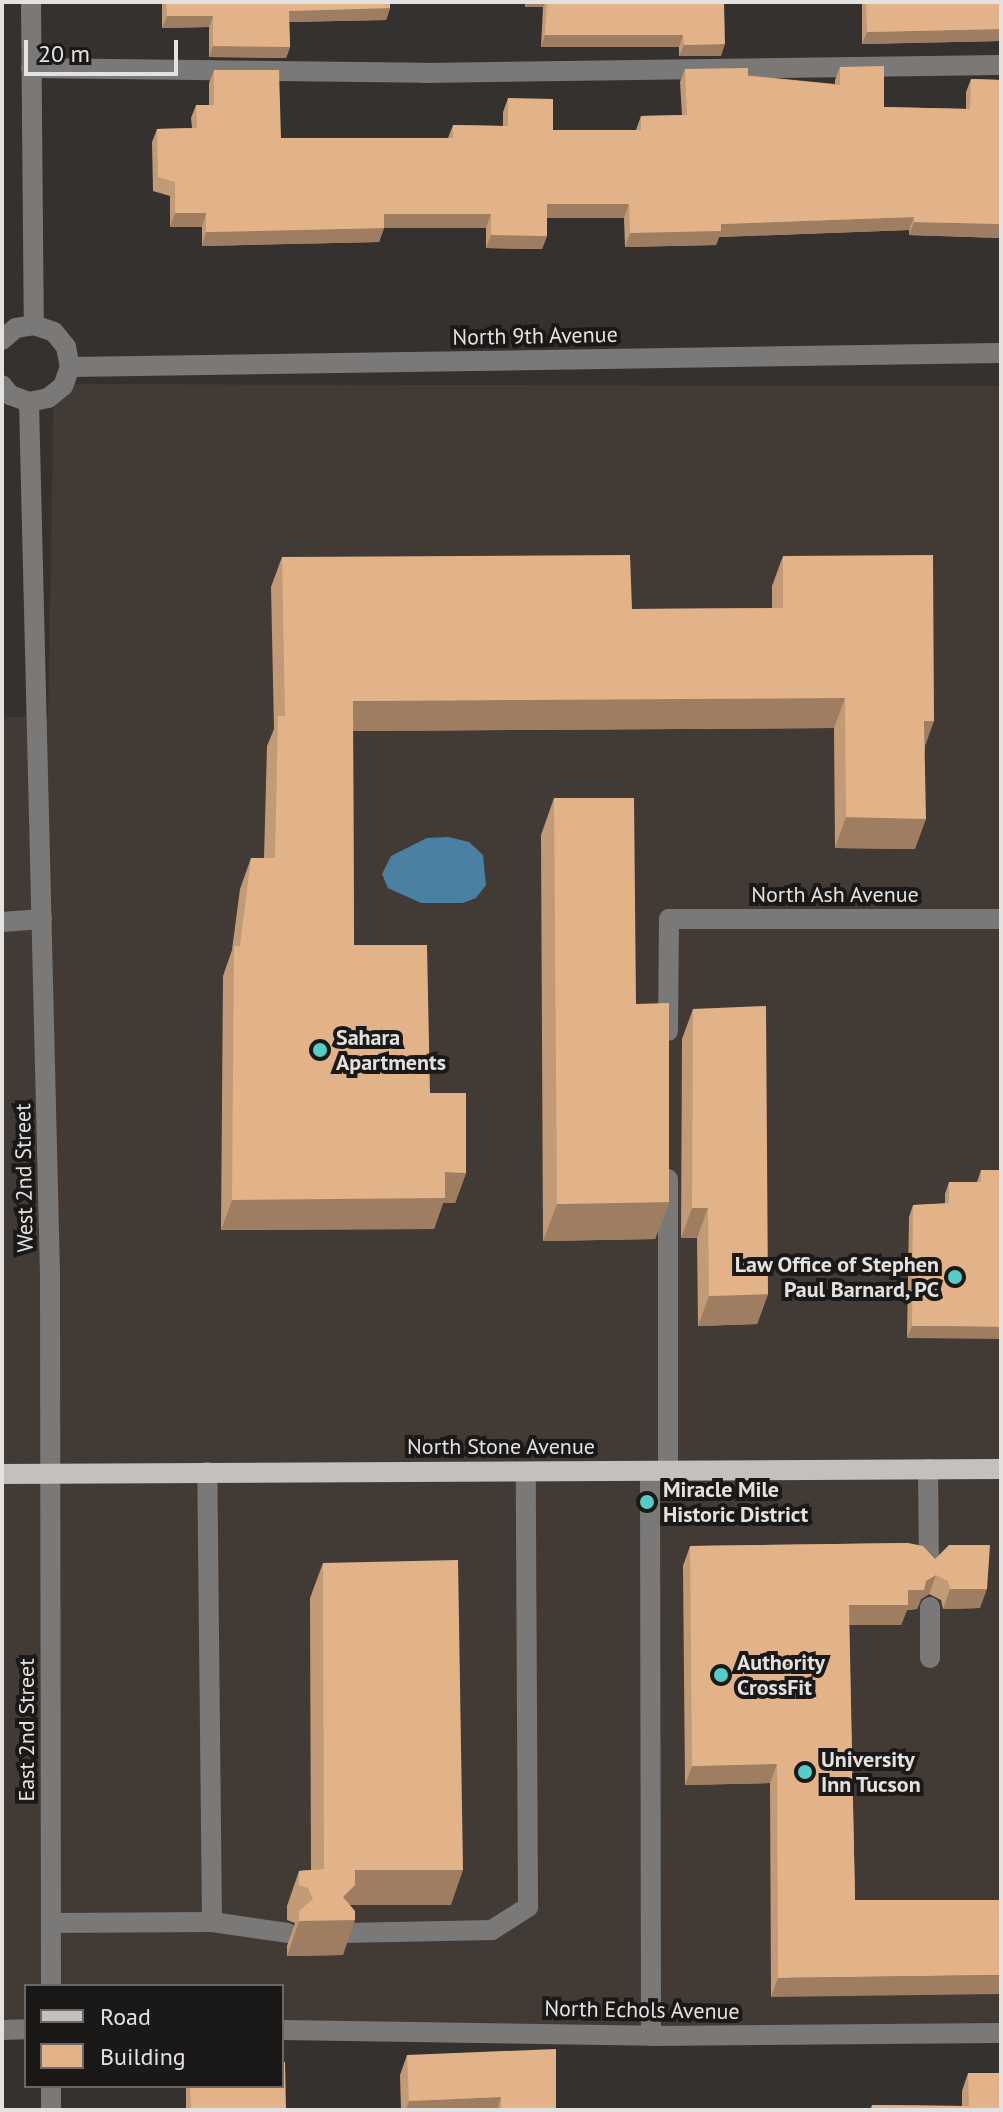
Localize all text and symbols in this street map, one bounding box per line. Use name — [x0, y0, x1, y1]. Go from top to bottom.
scale bar — [28, 24, 182, 74]
text: 20 m — [38, 38, 90, 69]
street label: North 9th Avenue — [452, 321, 618, 351]
street label: North Ash Avenue — [751, 882, 919, 908]
place label: Sahara Apartments — [336, 1024, 446, 1076]
marker: Sahara Apartments — [311, 1041, 329, 1059]
street label: West 2nd Street — [10, 1103, 38, 1253]
place label: Law Office of Stephen Paul Barnard, PC — [734, 1251, 939, 1302]
marker: Law Office of Stephen Paul Barnard, PC — [946, 1268, 964, 1286]
street label: North Stone Avenue — [407, 1434, 595, 1460]
place label: Miracle Mile Historic District — [663, 1476, 809, 1528]
marker: Miracle Mile Historic District — [638, 1493, 656, 1511]
place label: Authority CrossFit — [737, 1649, 825, 1700]
street label: East 2nd Street — [14, 1658, 40, 1802]
marker: Authority CrossFit — [712, 1666, 730, 1684]
place label: University Inn Tucson — [821, 1746, 921, 1798]
marker: University Inn Tucson — [796, 1763, 814, 1781]
legend — [24, 1984, 284, 2088]
street label: North Echols Avenue — [544, 1995, 740, 2025]
text: Road — [100, 2001, 151, 2032]
text: Building — [100, 2041, 186, 2072]

